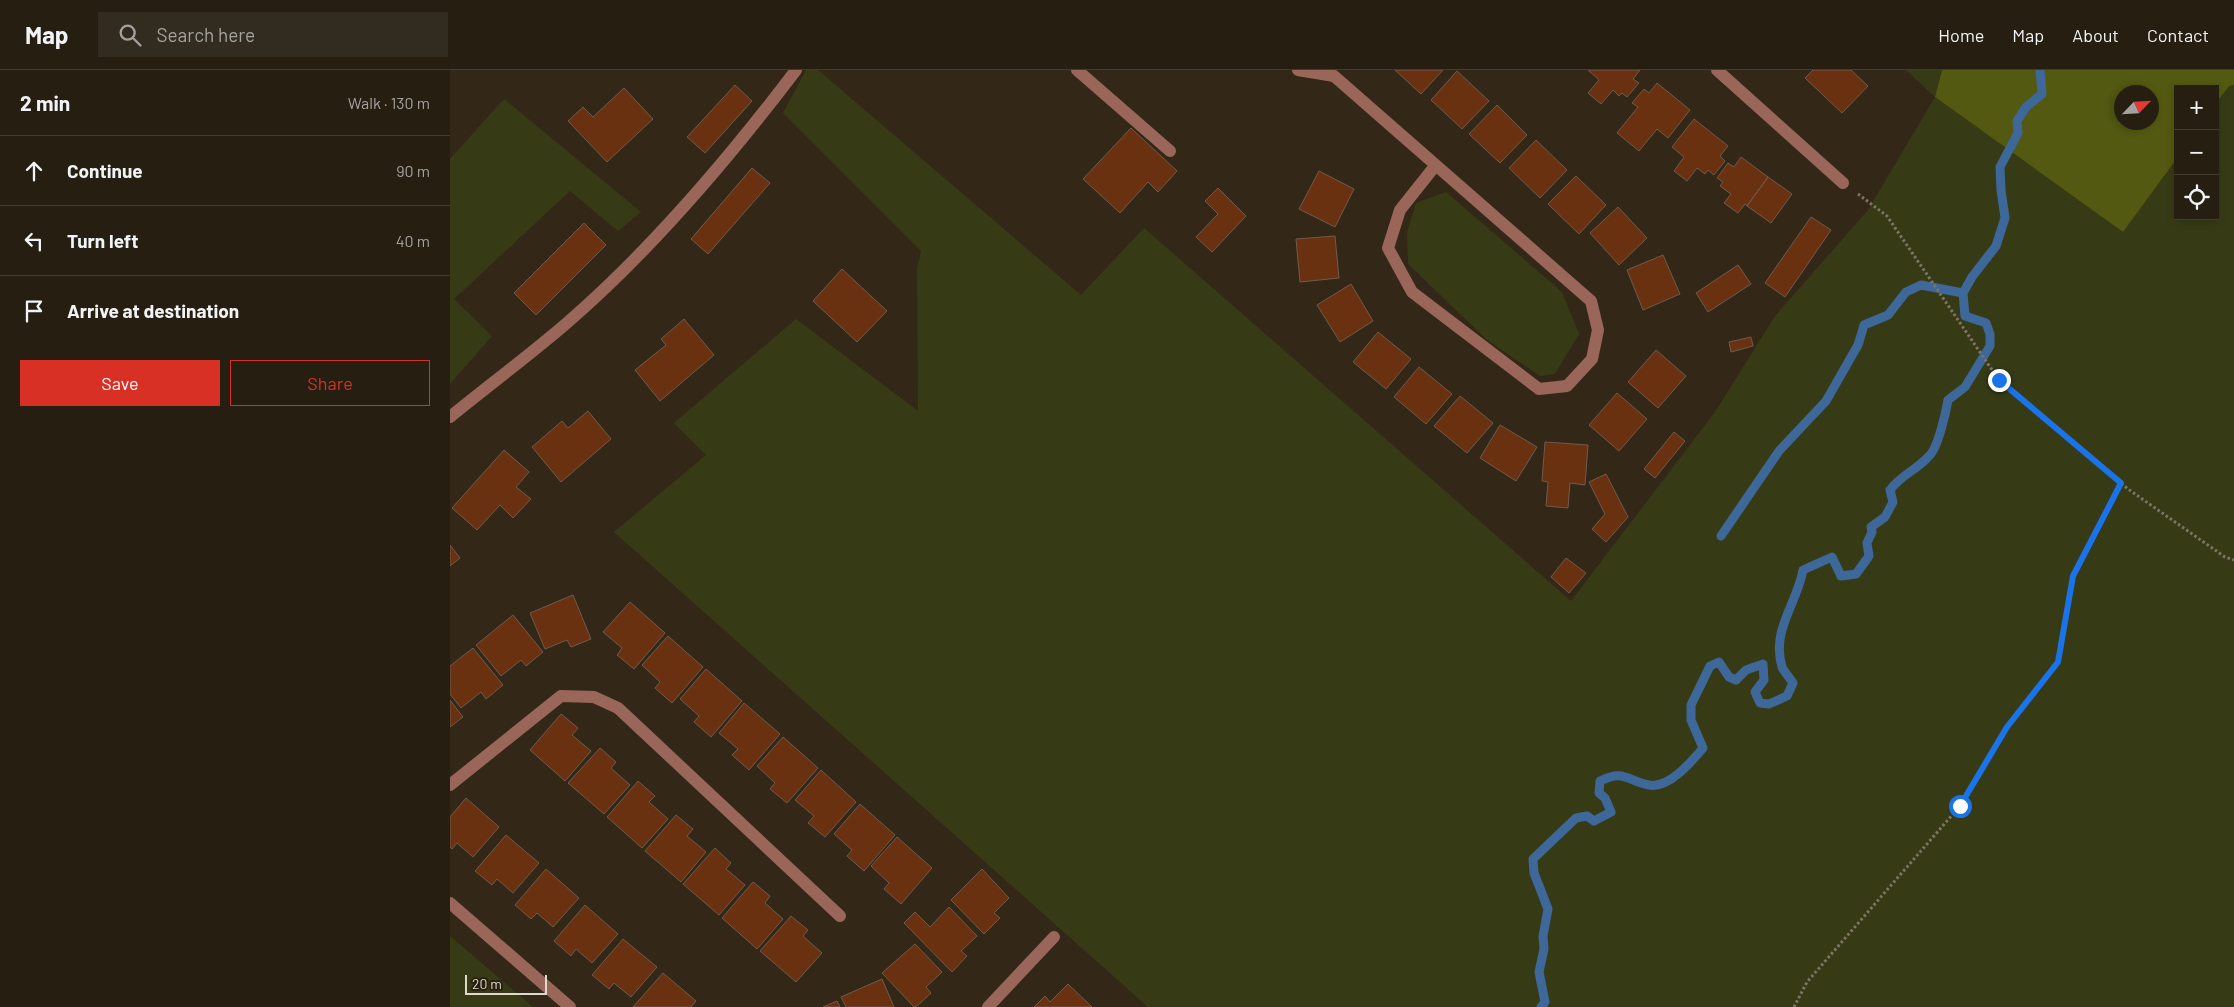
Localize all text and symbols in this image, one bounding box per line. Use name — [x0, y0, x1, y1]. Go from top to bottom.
search box — [98, 12, 448, 57]
text: Map — [25, 20, 68, 49]
icon: search — [116, 21, 144, 49]
text: Search here — [156, 23, 255, 46]
text: Home — [1938, 24, 1984, 46]
text: Map — [2012, 24, 2044, 46]
text: About — [2072, 24, 2119, 46]
text: Contact — [2147, 24, 2209, 46]
north arrow — [2114, 85, 2159, 130]
map controls — [2174, 85, 2219, 220]
button: + — [2174, 85, 2219, 130]
text: 2 min — [20, 90, 70, 115]
text: Walk · 130 m — [348, 93, 430, 112]
button: − — [2174, 130, 2219, 175]
icon: ahead — [20, 157, 48, 185]
text: Continue — [67, 159, 143, 182]
text: 90 m — [396, 161, 430, 180]
button: locate — [2174, 175, 2219, 220]
icon: left — [20, 227, 48, 255]
text: Turn left — [67, 229, 138, 252]
text: 40 m — [396, 231, 430, 250]
icon: arrive — [20, 297, 48, 325]
text: Arrive at destination — [67, 299, 239, 322]
button: Save — [20, 360, 220, 406]
button: Share — [230, 360, 430, 406]
route end — [1988, 369, 2011, 392]
route start — [1949, 795, 1972, 818]
scale bar — [465, 972, 548, 995]
text: 20 m — [472, 975, 502, 992]

